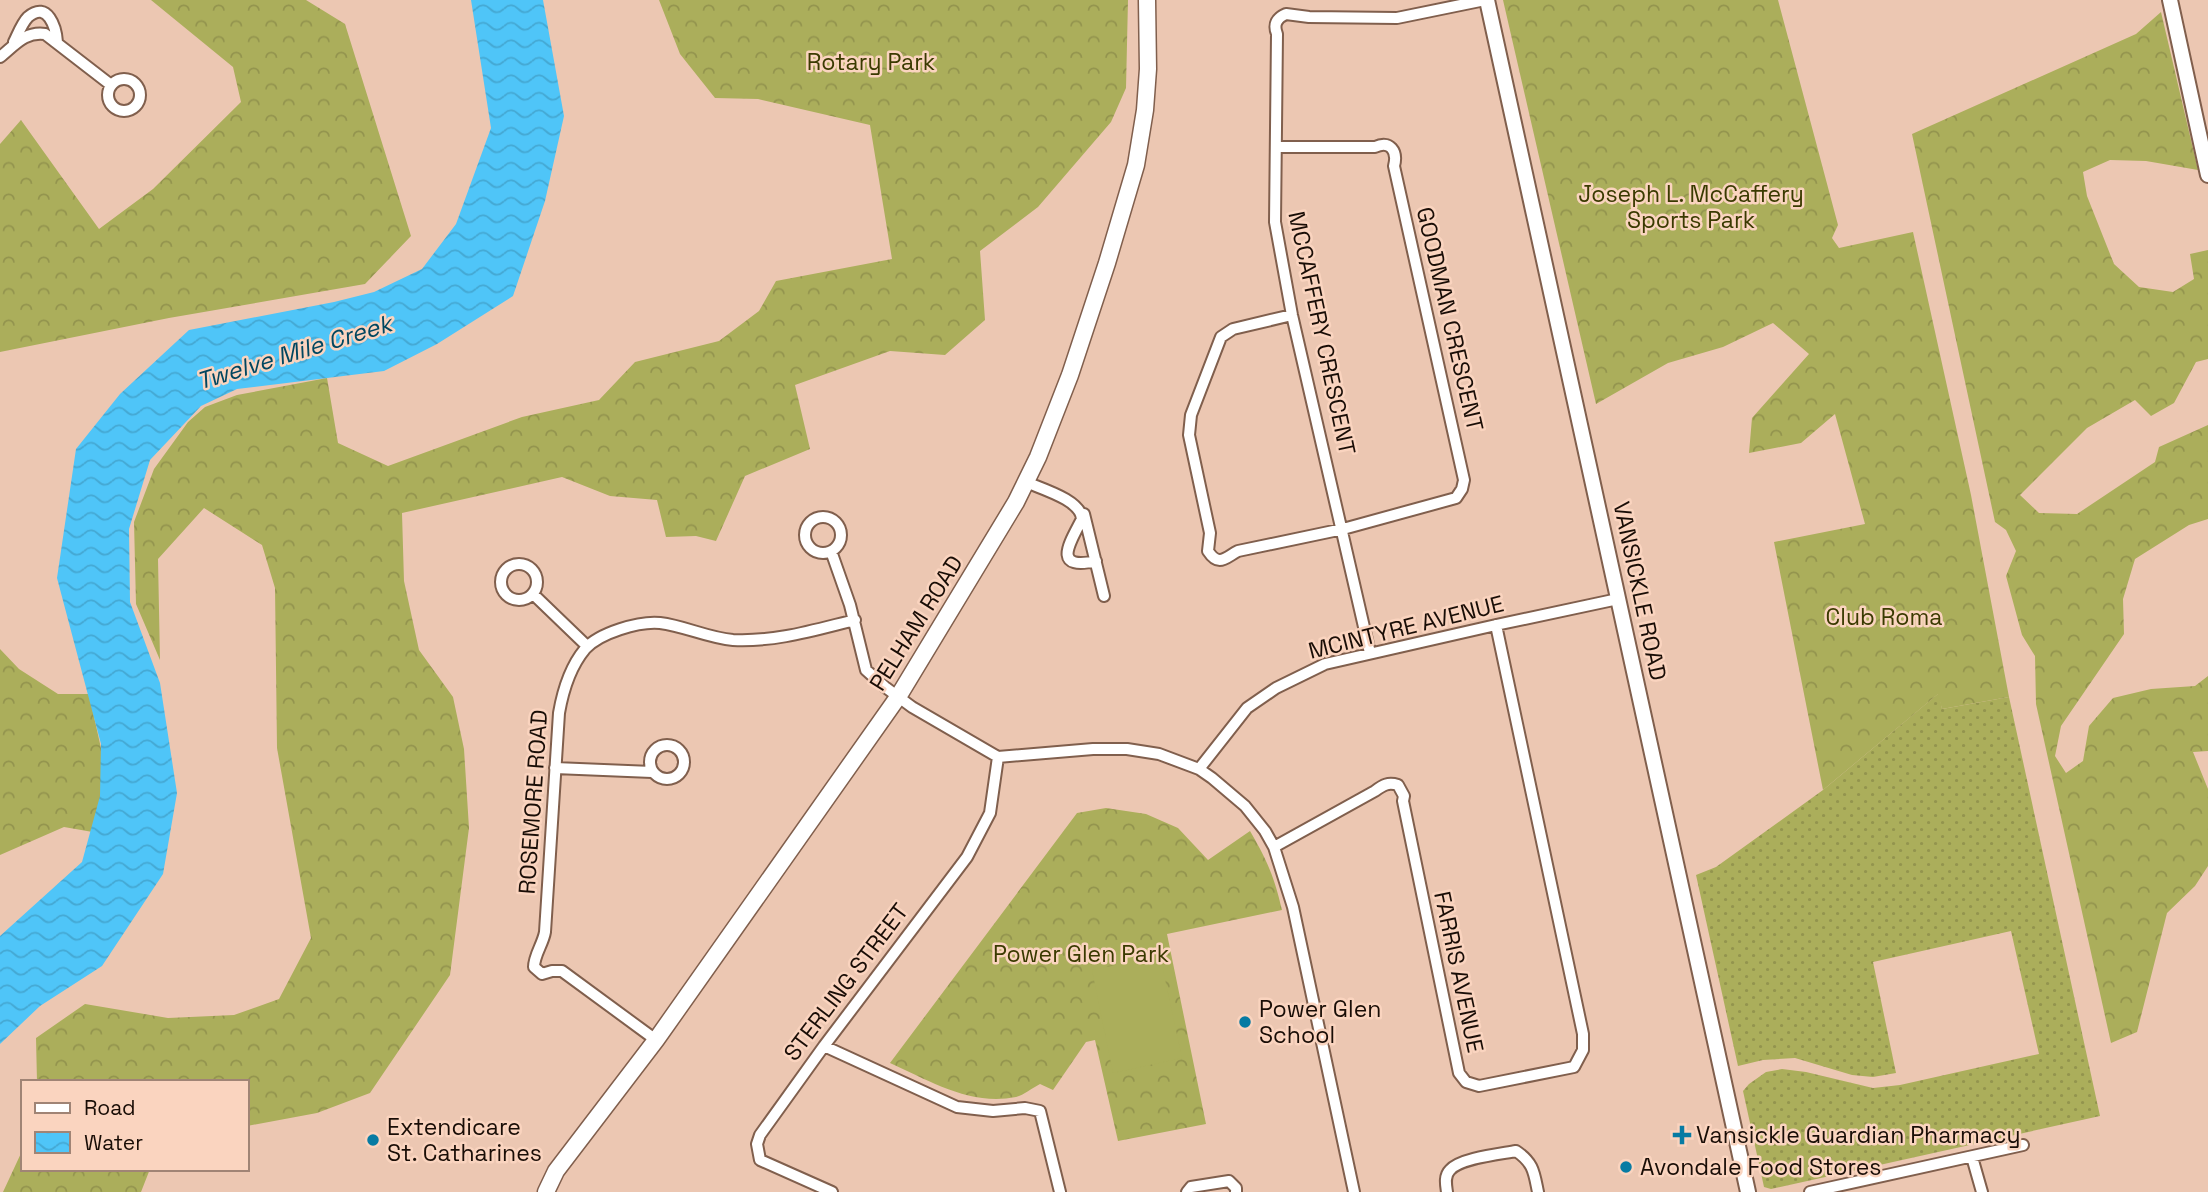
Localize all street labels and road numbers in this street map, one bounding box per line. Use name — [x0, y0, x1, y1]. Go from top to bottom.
street label: GOODMAN CRESCENT — [1410, 204, 1490, 434]
street label: MCCAFFERY CRESCENT — [1282, 208, 1362, 458]
street label: VANSICKLE ROAD — [1606, 499, 1674, 683]
street label: PELHAM ROAD — [862, 550, 970, 696]
street label: MCINTYRE AVENUE — [1305, 588, 1507, 666]
street label: ROSEMORE ROAD — [512, 709, 554, 895]
street label: FARRIS AVENUE — [1427, 889, 1491, 1055]
street label: STERLING STREET — [777, 897, 915, 1067]

